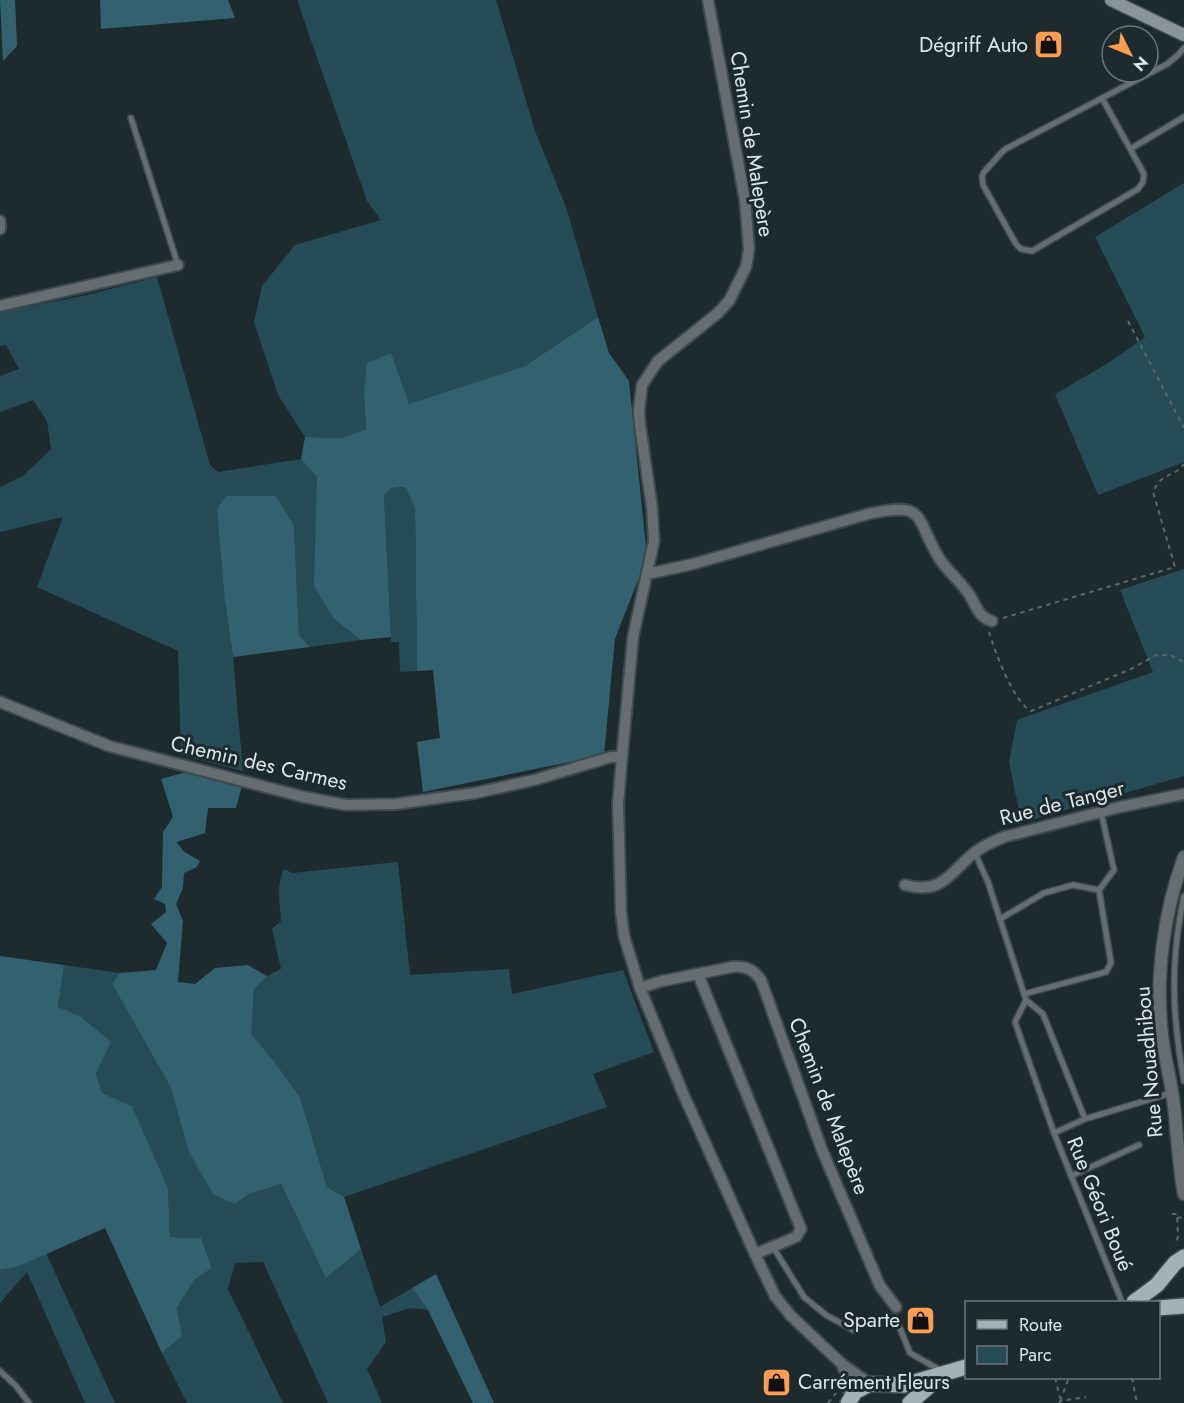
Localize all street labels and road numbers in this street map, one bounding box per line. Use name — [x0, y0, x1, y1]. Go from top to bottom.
street label: Chemin de Malepère — [723, 49, 782, 239]
street label: Chemin des Carmes — [168, 728, 350, 798]
street label: Rue de Tanger — [996, 773, 1128, 833]
street label: Rue Nouadhibou — [1127, 985, 1171, 1139]
street label: Chemin de Malepère — [781, 1013, 877, 1199]
street label: Rue Géori Boué — [1059, 1132, 1141, 1276]

